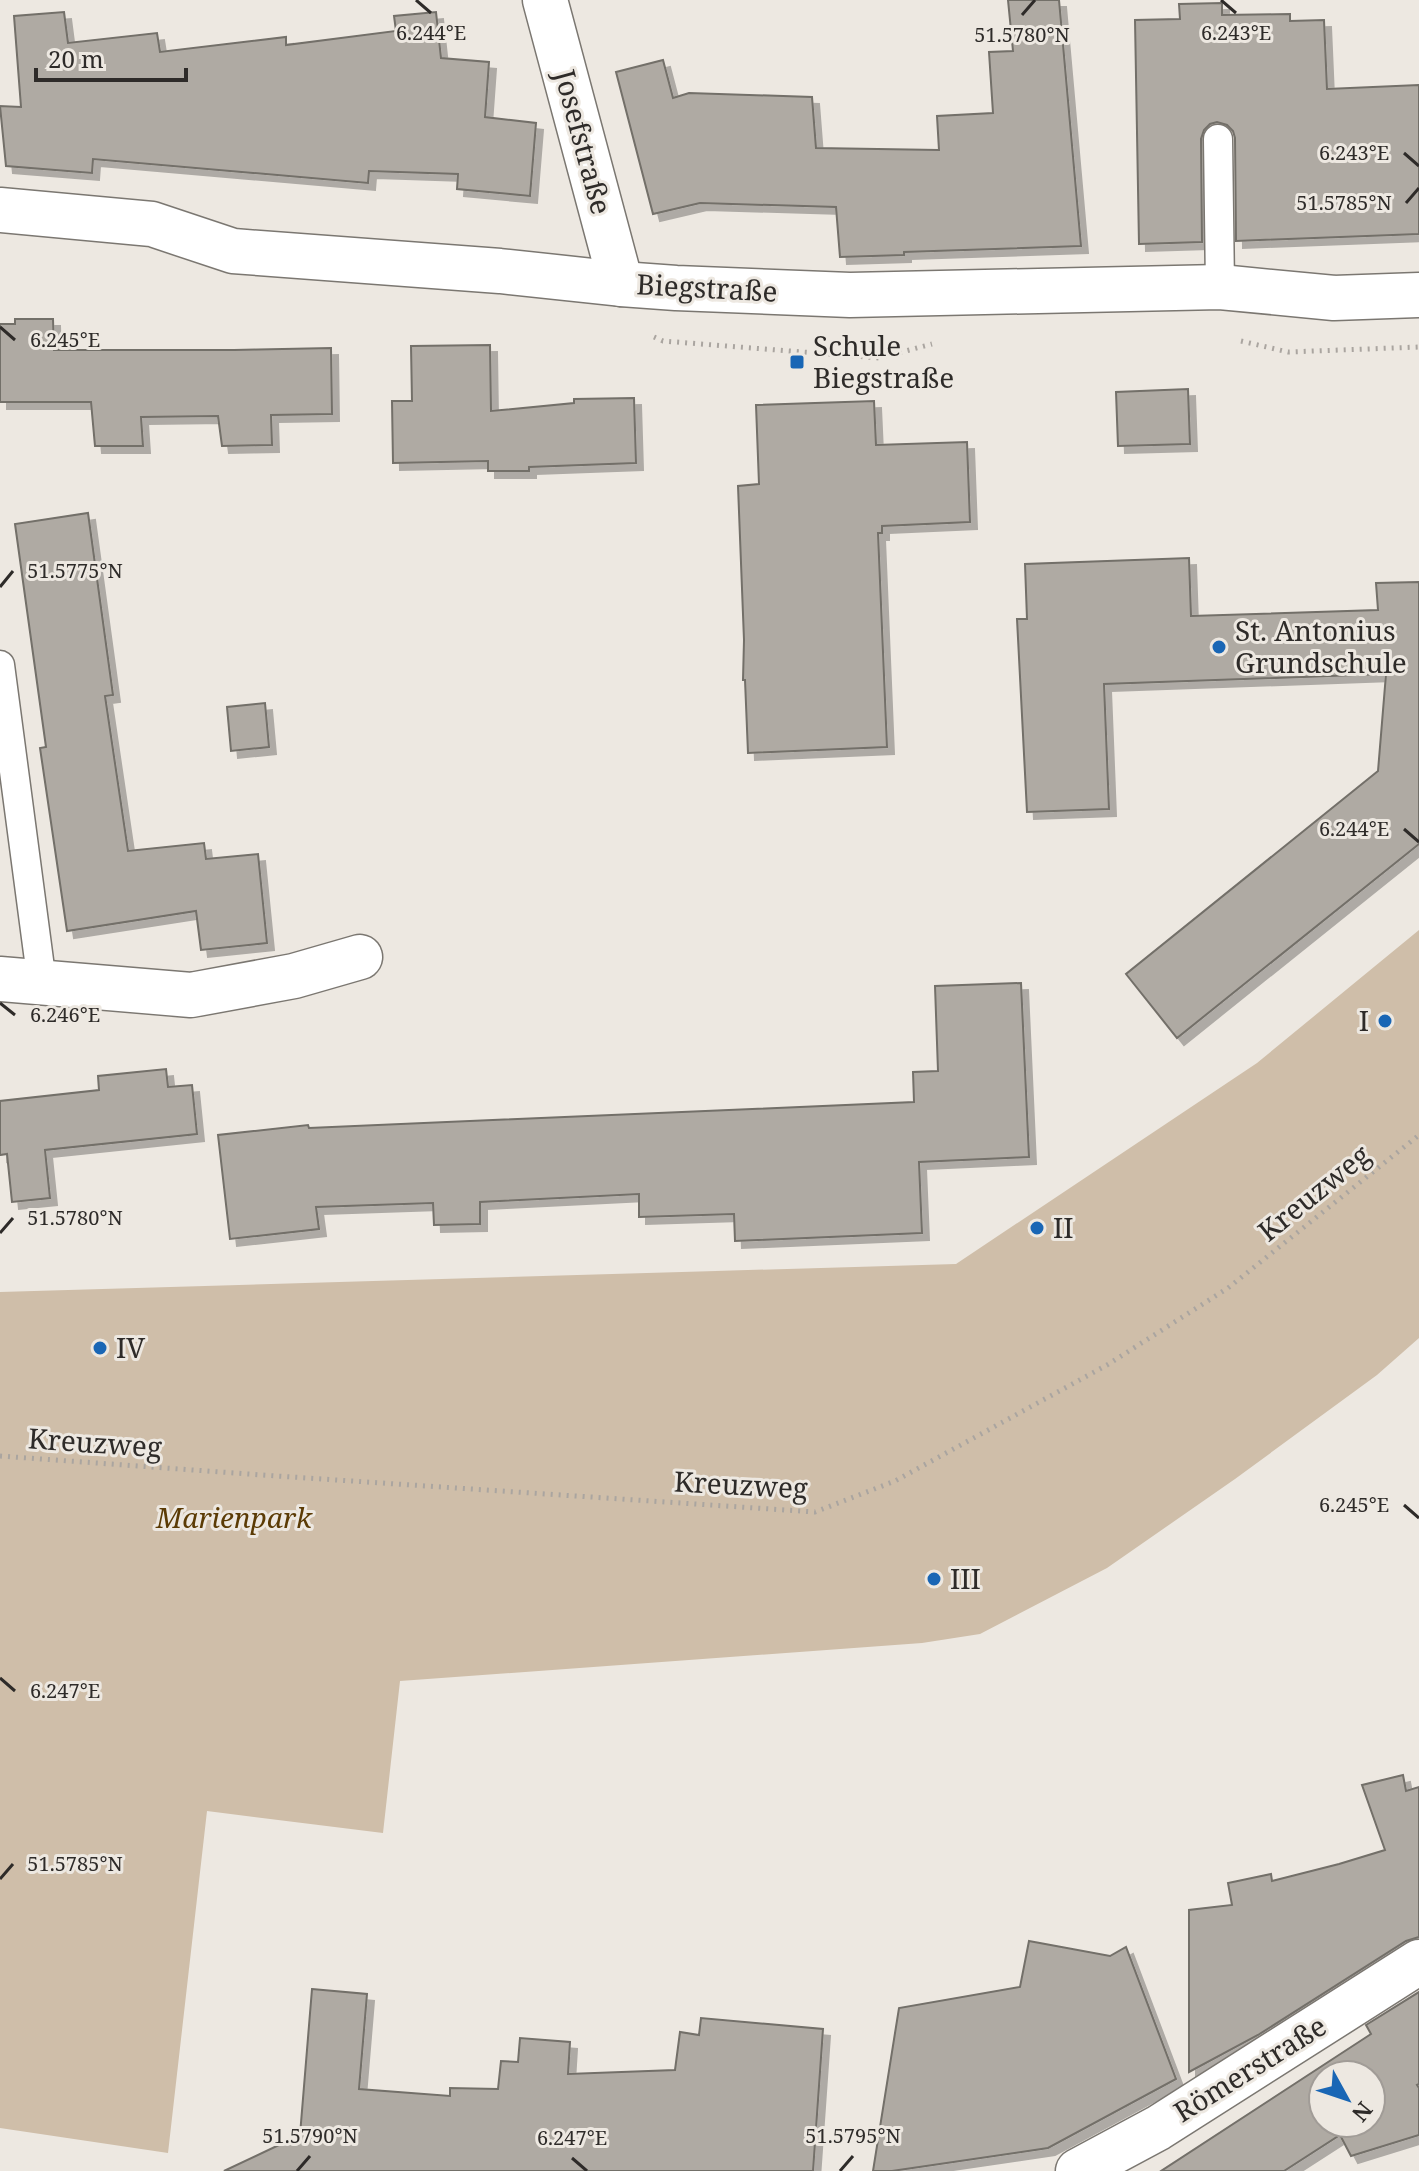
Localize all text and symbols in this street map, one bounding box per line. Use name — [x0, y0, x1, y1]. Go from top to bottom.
text: 6.244°E — [396, 19, 466, 46]
text: 6.243°E — [1201, 19, 1271, 46]
text: 51.5780°N — [974, 21, 1070, 48]
scale bar — [36, 32, 186, 82]
text: 20 m — [48, 42, 104, 75]
street label: Josefstraße — [546, 64, 621, 218]
text: 6.243°E — [1319, 139, 1389, 166]
text: 51.5785°N — [1296, 189, 1392, 216]
street label: Biegstraße — [636, 264, 779, 310]
text: 6.245°E — [30, 326, 100, 353]
place label: Schule Biegstraße — [813, 326, 954, 396]
marker: Schule Biegstraße — [788, 353, 806, 371]
text: 51.5775°N — [27, 557, 123, 584]
place label: St. Antonius Grundschule — [1235, 611, 1407, 681]
marker: St. Antonius Grundschule — [1210, 638, 1228, 656]
text: 6.244°E — [1319, 815, 1389, 842]
text: 6.246°E — [30, 1001, 100, 1028]
place label: I — [1359, 1001, 1369, 1039]
marker: I — [1376, 1012, 1394, 1030]
street label: Kreuzweg — [1249, 1135, 1377, 1249]
text: 51.5780°N — [27, 1204, 123, 1231]
place label: II — [1053, 1208, 1074, 1246]
marker: II — [1028, 1219, 1046, 1237]
place label: IV — [116, 1328, 145, 1366]
marker: IV — [91, 1339, 109, 1357]
street label: Kreuzweg — [27, 1418, 163, 1466]
street label: Kreuzweg — [673, 1462, 809, 1506]
text: 6.245°E — [1319, 1491, 1389, 1518]
park label: Marienpark — [155, 1498, 313, 1536]
place label: III — [950, 1559, 981, 1597]
marker: III — [925, 1570, 943, 1588]
text: 6.247°E — [30, 1677, 100, 1704]
text: 51.5785°N — [27, 1850, 123, 1877]
street label: Römerstraße — [1166, 2006, 1333, 2130]
north arrow — [1307, 2059, 1387, 2139]
text: N — [1346, 2096, 1380, 2129]
text: 51.5790°N — [262, 2122, 358, 2149]
text: 51.5795°N — [805, 2122, 901, 2149]
text: 6.247°E — [537, 2124, 607, 2151]

